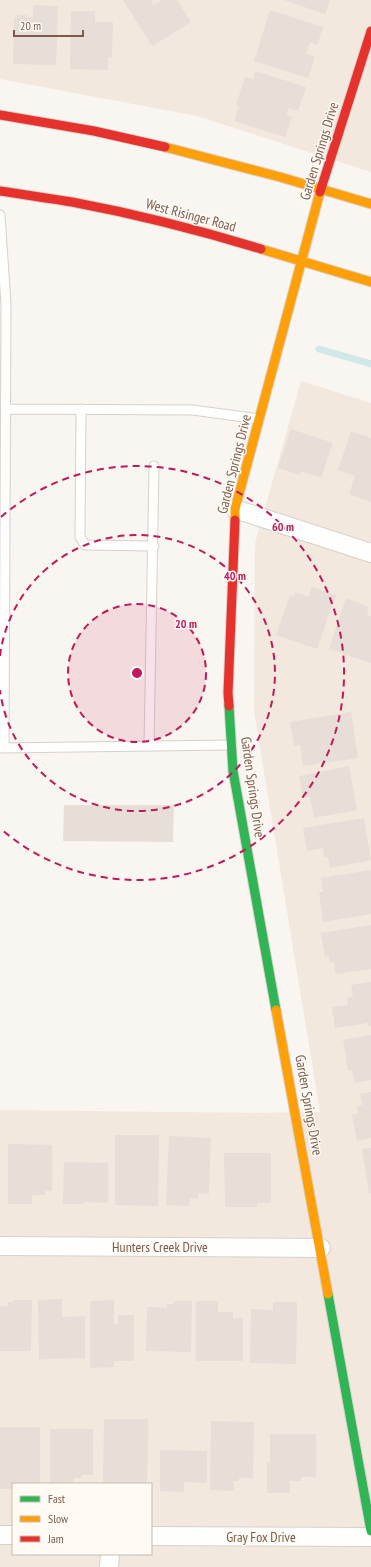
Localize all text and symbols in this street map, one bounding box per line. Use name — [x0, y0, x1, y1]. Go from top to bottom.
scale bar — [14, 12, 83, 38]
text: 20 m — [20, 18, 41, 33]
street label: Garden Springs Drive — [296, 100, 343, 202]
street label: West Risinger Road — [144, 194, 238, 236]
street label: Garden Springs Drive — [213, 412, 255, 515]
text: 60 m — [272, 519, 294, 534]
text: 40 m — [224, 568, 246, 583]
text: 20 m — [175, 616, 197, 631]
centre of rings — [130, 666, 144, 680]
street label: Garden Springs Drive — [237, 735, 269, 839]
street label: Garden Springs Drive — [291, 1053, 327, 1157]
street label: Hunters Creek Drive — [112, 1238, 208, 1256]
legend — [12, 1483, 152, 1555]
text: Fast — [48, 1491, 66, 1506]
text: Slow — [48, 1511, 69, 1526]
street label: Gray Fox Drive — [226, 1528, 296, 1546]
text: Jam — [47, 1531, 64, 1546]

